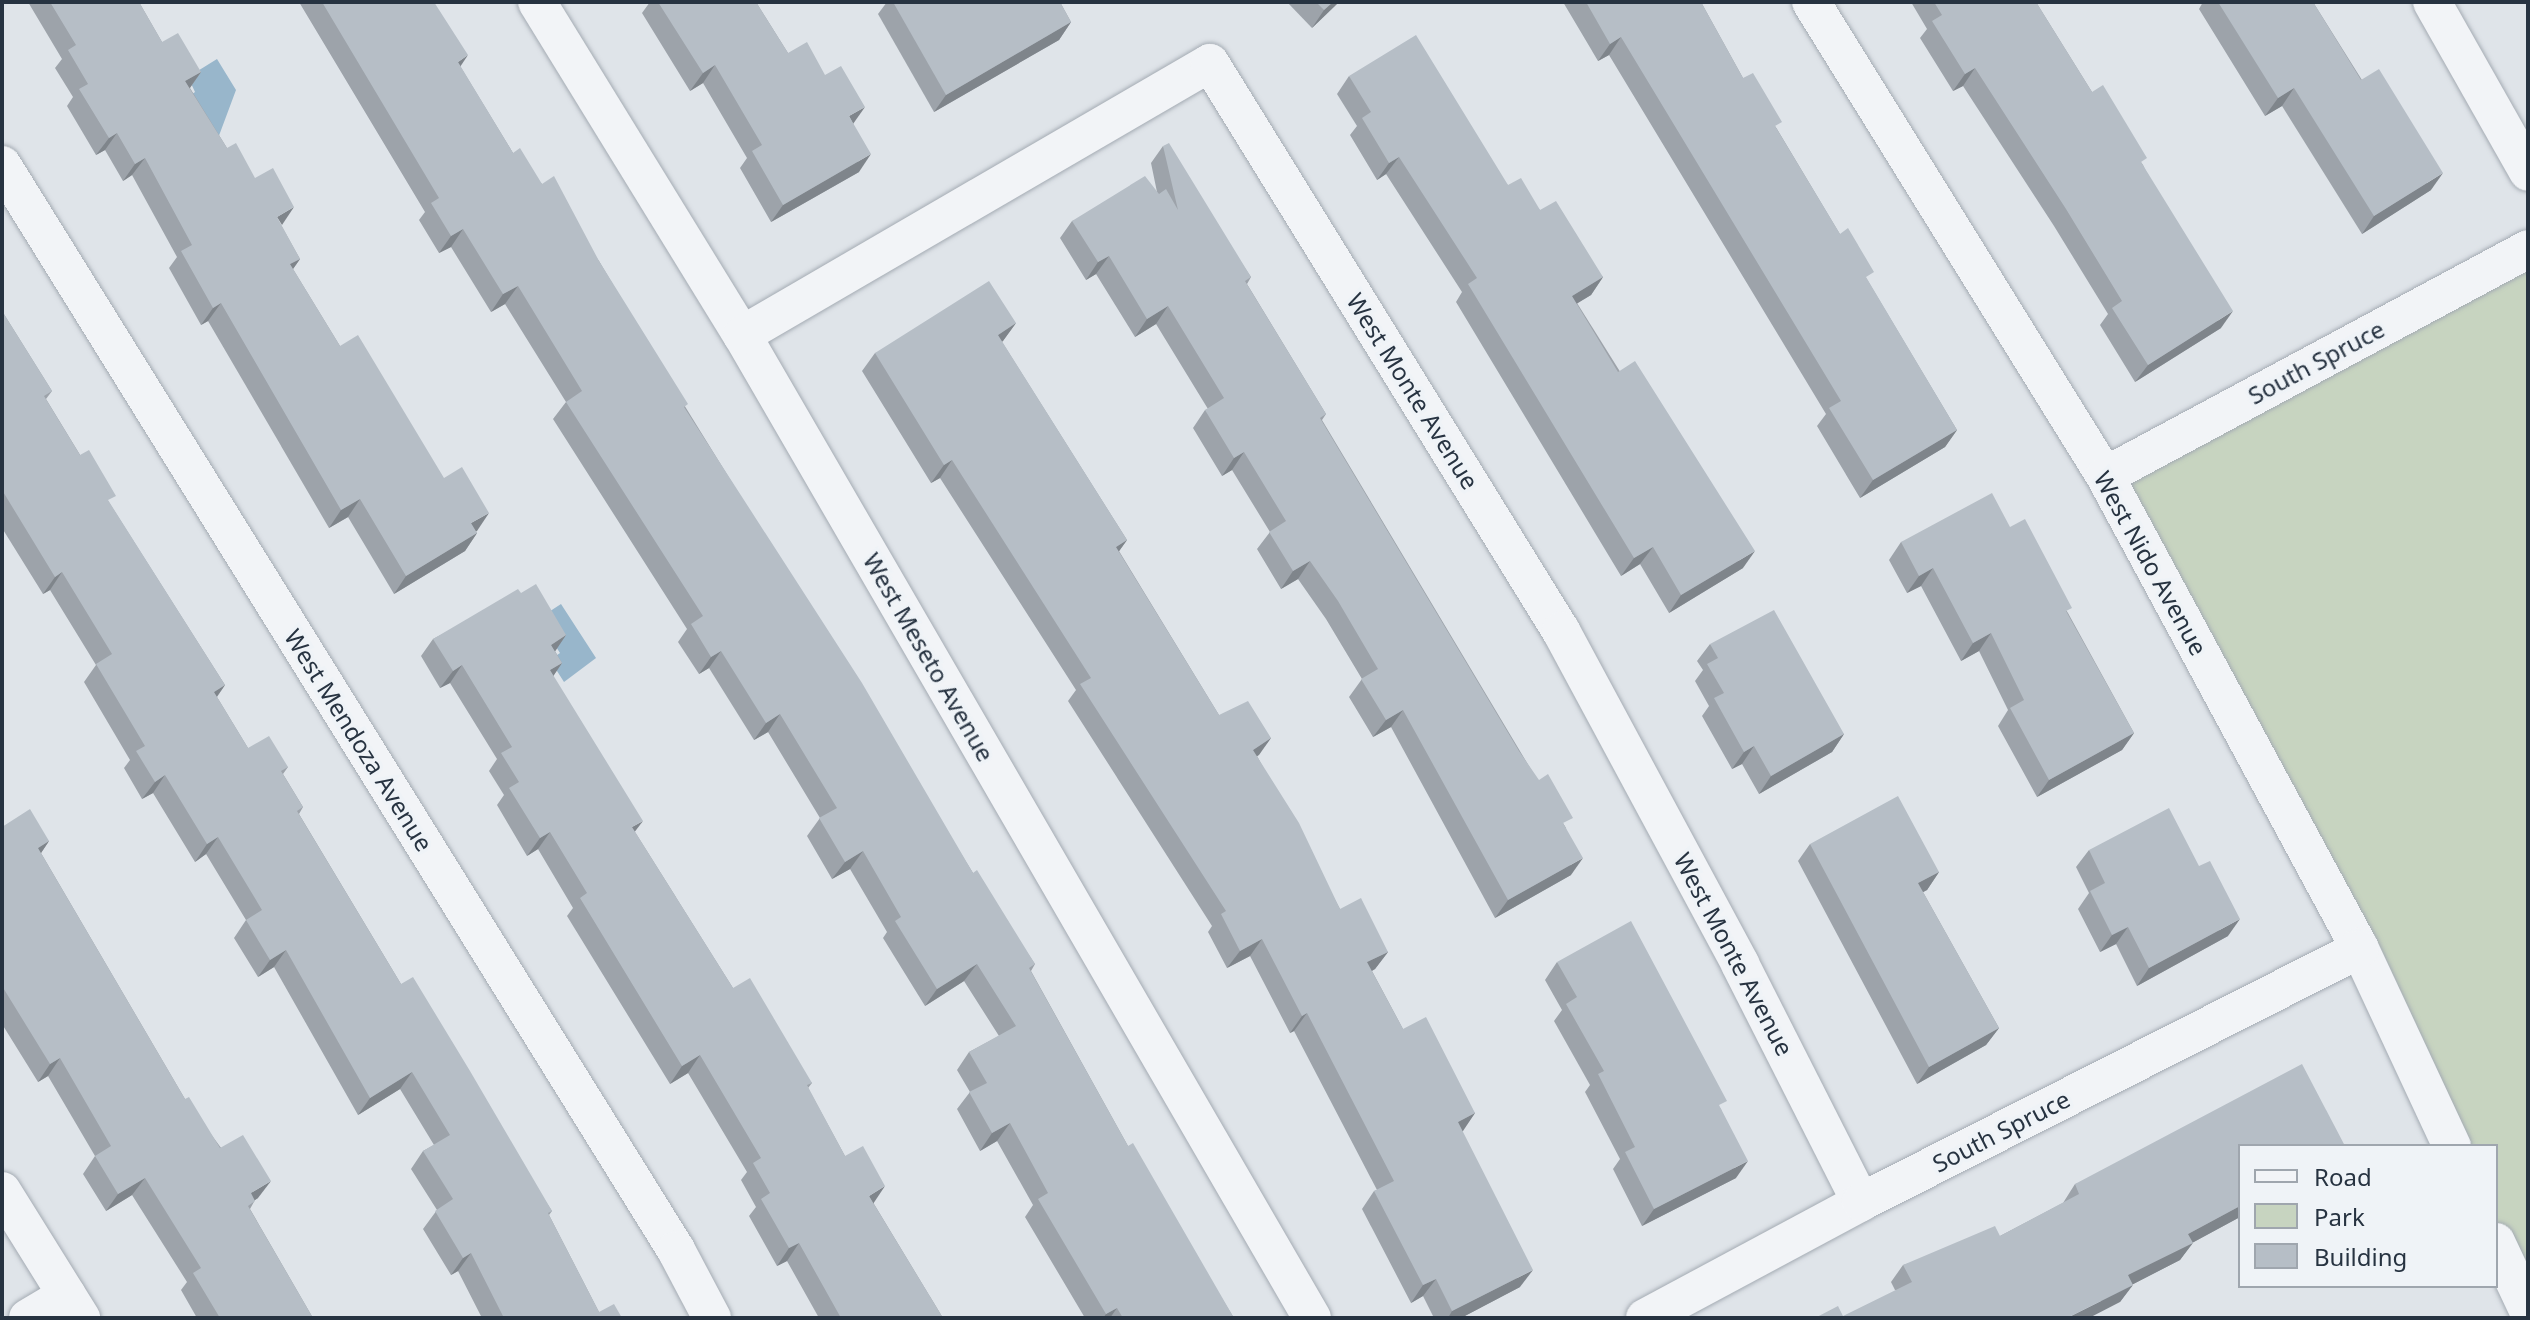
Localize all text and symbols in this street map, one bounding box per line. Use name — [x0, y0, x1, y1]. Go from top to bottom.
street label: West Monte Avenue — [1341, 288, 1485, 494]
street label: South Spruce — [2243, 314, 2389, 410]
street label: West Nido Avenue — [2088, 466, 2214, 660]
street label: West Meseto Avenue — [858, 548, 1000, 766]
street label: West Mendoza Avenue — [279, 624, 439, 856]
street label: West Monte Avenue — [1668, 848, 1800, 1060]
street label: South Spruce — [1928, 1084, 2074, 1178]
legend — [2238, 1144, 2498, 1288]
text: Road — [2314, 1160, 2372, 1193]
text: Park — [2314, 1200, 2365, 1233]
text: Building — [2314, 1240, 2407, 1273]

